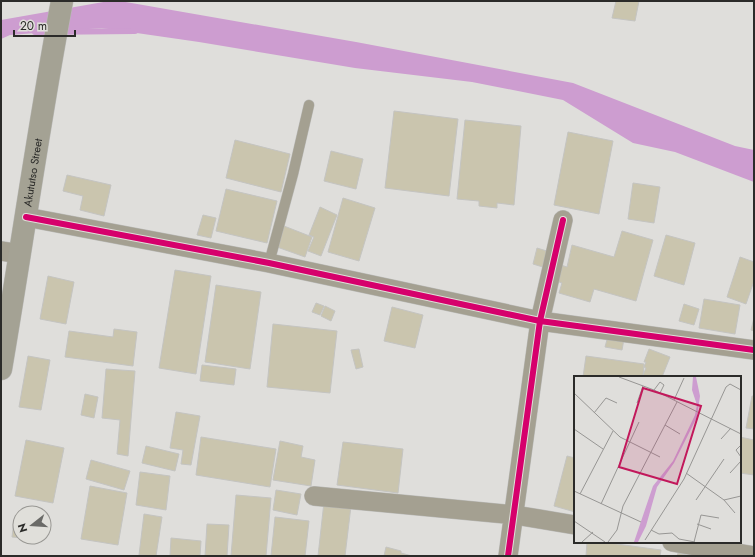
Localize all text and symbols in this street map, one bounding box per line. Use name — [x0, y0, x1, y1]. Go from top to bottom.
scale bar — [14, 12, 75, 38]
text: 20 m — [20, 17, 47, 35]
street label: Akututso Street — [19, 137, 46, 208]
inset map — [574, 376, 741, 543]
north arrow — [12, 505, 52, 545]
text: N — [14, 521, 31, 534]

